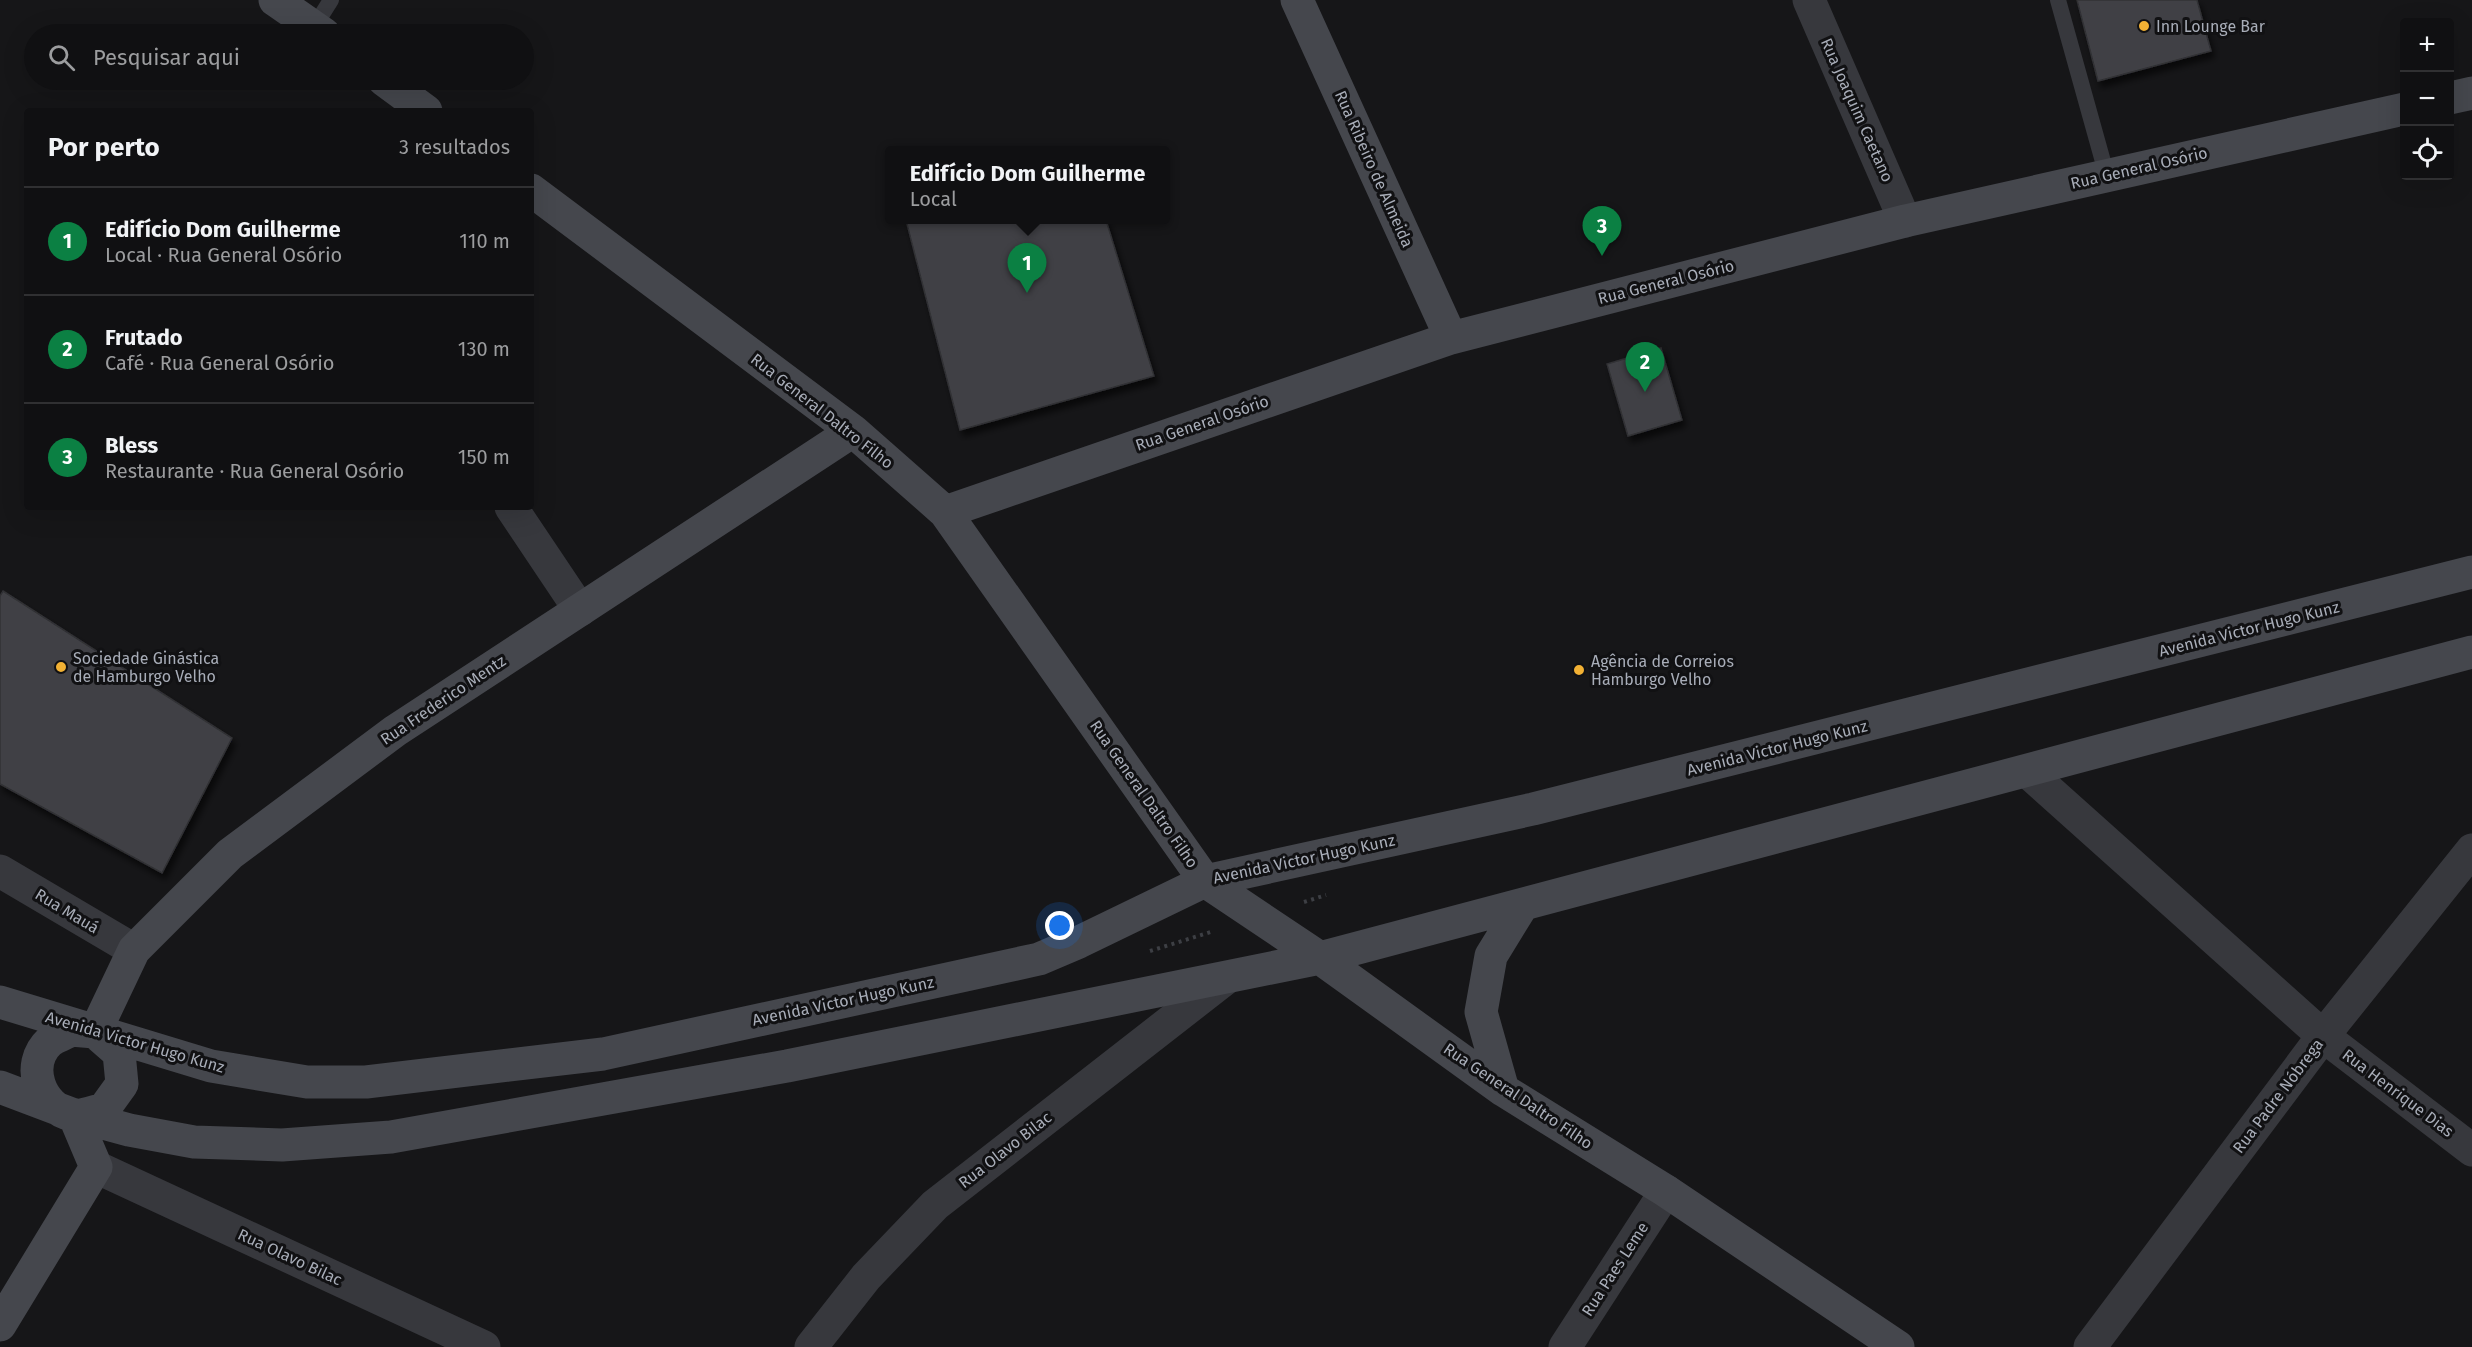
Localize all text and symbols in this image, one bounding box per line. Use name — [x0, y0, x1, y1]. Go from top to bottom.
place label: Inn Lounge Bar — [2156, 17, 2266, 36]
map controls — [2400, 18, 2454, 180]
button: + — [2400, 18, 2454, 72]
marker: Inn Lounge Bar — [2137, 19, 2151, 33]
search box — [24, 24, 534, 90]
street label: Rua Joaquim Caetano — [1817, 35, 1897, 185]
icon: search — [45, 41, 78, 74]
text: Pesquisar aqui — [93, 44, 240, 71]
button: − — [2400, 72, 2454, 126]
street label: Rua Ribeiro de Almeida — [1331, 88, 1417, 250]
button: locate — [2400, 126, 2454, 180]
text: Por perto — [48, 132, 160, 163]
text: 3 resultados — [399, 135, 510, 159]
street label: Rua General Osório — [2069, 143, 2209, 193]
popup — [885, 146, 1170, 224]
text: Edifício Dom Guilherme — [910, 160, 1145, 187]
text: Local — [910, 187, 957, 211]
pin: 3 — [1582, 206, 1622, 256]
text: Edifício Dom Guilherme — [105, 216, 341, 243]
text: 1 — [63, 229, 72, 253]
text: 110 m — [459, 229, 510, 253]
text: Local · Rua General Osório — [105, 243, 342, 267]
pin: 1 — [1008, 244, 1046, 293]
street label: Rua General Osório — [1596, 256, 1736, 308]
text: Frutado — [105, 324, 183, 351]
text: 2 — [62, 337, 73, 361]
text: 130 m — [458, 337, 510, 361]
pin: 2 — [1626, 342, 1664, 392]
street label: Rua General Daltro Filho — [747, 349, 897, 473]
text: Café · Rua General Osório — [105, 351, 335, 375]
street label: Rua General Osório — [1133, 391, 1271, 455]
text: Bless — [105, 432, 158, 459]
text: 3 — [62, 445, 73, 469]
text: 150 m — [458, 445, 510, 469]
text: Restaurante · Rua General Osório — [105, 459, 404, 483]
street label: Avenida Victor Hugo Kunz — [2157, 597, 2341, 661]
place label: Sociedade Ginástica de Hamburgo Velho — [73, 649, 219, 686]
street label: Rua Frederico Mentz — [377, 651, 509, 749]
place label: Agência de Correios Hamburgo Velho — [1591, 652, 1734, 689]
marker: Sociedade Ginástica de Hamburgo Velho — [54, 660, 68, 674]
marker: Agência de Correios Hamburgo Velho — [1572, 663, 1586, 677]
street label: Avenida Victor Hugo Kunz — [1685, 716, 1869, 780]
street label: Rua General Daltro Filho — [1086, 717, 1202, 871]
street label: Avenida Victor Hugo Kunz — [1211, 830, 1397, 888]
street label: Rua Mauá — [32, 885, 102, 937]
your location — [1045, 911, 1074, 940]
street label: Avenida Victor Hugo Kunz — [750, 972, 936, 1030]
street label: Avenida Victor Hugo Kunz — [43, 1007, 227, 1077]
street label: Rua Padre Nóbrega — [2229, 1035, 2327, 1157]
street label: Rua General Daltro Filho — [1440, 1039, 1596, 1153]
street label: Rua Henrique Dias — [2339, 1045, 2457, 1141]
street label: Rua Olavo Bilac — [955, 1108, 1056, 1192]
street label: Rua Paes Leme — [1578, 1218, 1652, 1320]
street label: Rua Olavo Bilac — [235, 1225, 345, 1290]

